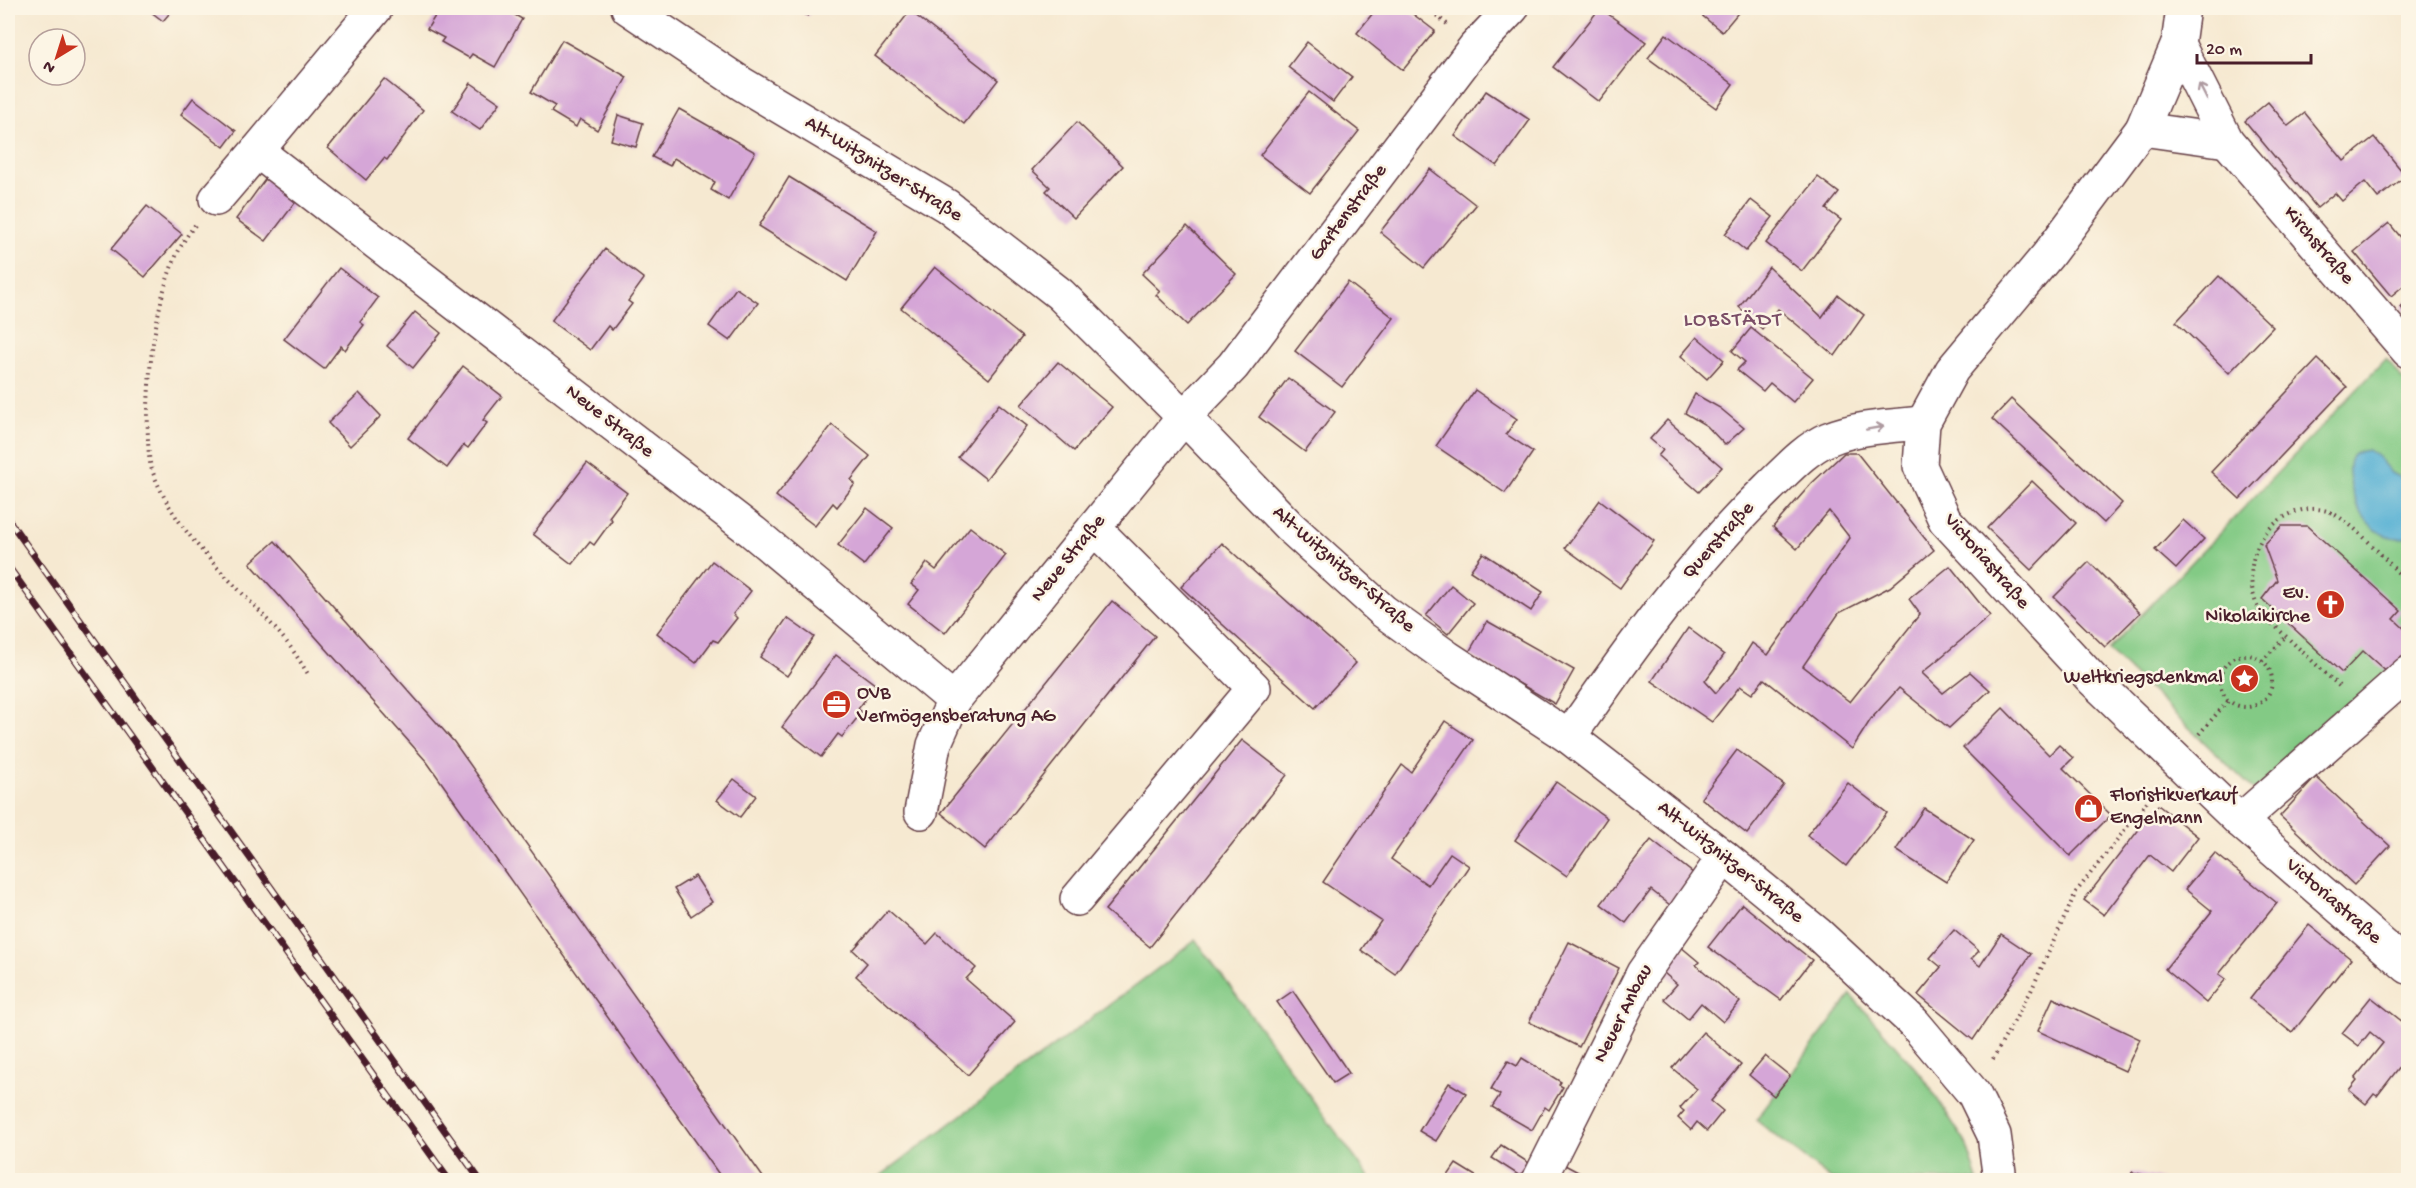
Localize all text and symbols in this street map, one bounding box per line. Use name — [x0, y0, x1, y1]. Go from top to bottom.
north arrow — [27, 27, 87, 87]
scale bar — [2197, 27, 2311, 65]
text: 20 m — [2206, 40, 2242, 61]
text: N — [40, 55, 60, 77]
one-way arrow — [2196, 84, 2208, 102]
street label: Alt-Witznitzer-Straße — [800, 112, 967, 228]
street label: Gartenstraße — [1305, 160, 1393, 266]
street label: Kirchstraße — [2278, 202, 2359, 290]
district label: LOBSTÄDT — [1683, 308, 1783, 334]
street label: Neue Straße — [560, 380, 658, 464]
one-way arrow — [1864, 422, 1884, 433]
street label: Querstraße — [1678, 497, 1760, 585]
street label: Alt-Witznitzer-Straße — [1267, 502, 1420, 639]
street label: Victoriastraße — [1937, 509, 2034, 615]
street label: Neue Straße — [1027, 510, 1112, 607]
place label: Ev. Nikolaikirche — [2205, 583, 2311, 629]
church icon: Ev. Nikolaikirche — [2315, 589, 2347, 621]
place icon: Weltkriegsdenkmal — [2228, 662, 2260, 694]
place label: Weltkriegsdenkmal — [2064, 667, 2223, 690]
place label: OVB Vermögensberatung AG — [856, 683, 1057, 729]
office icon: OVB Vermögensberatung AG — [820, 689, 852, 721]
place label: Floristikverkauf Engelmann — [2109, 785, 2239, 831]
shop icon: Floristikverkauf Engelmann — [2073, 792, 2105, 824]
street label: Alt-Witznitzer-Straße — [1652, 797, 1808, 929]
street label: Victoriastraße — [2280, 853, 2386, 950]
street label: Neuer Anbau — [1589, 960, 1659, 1067]

